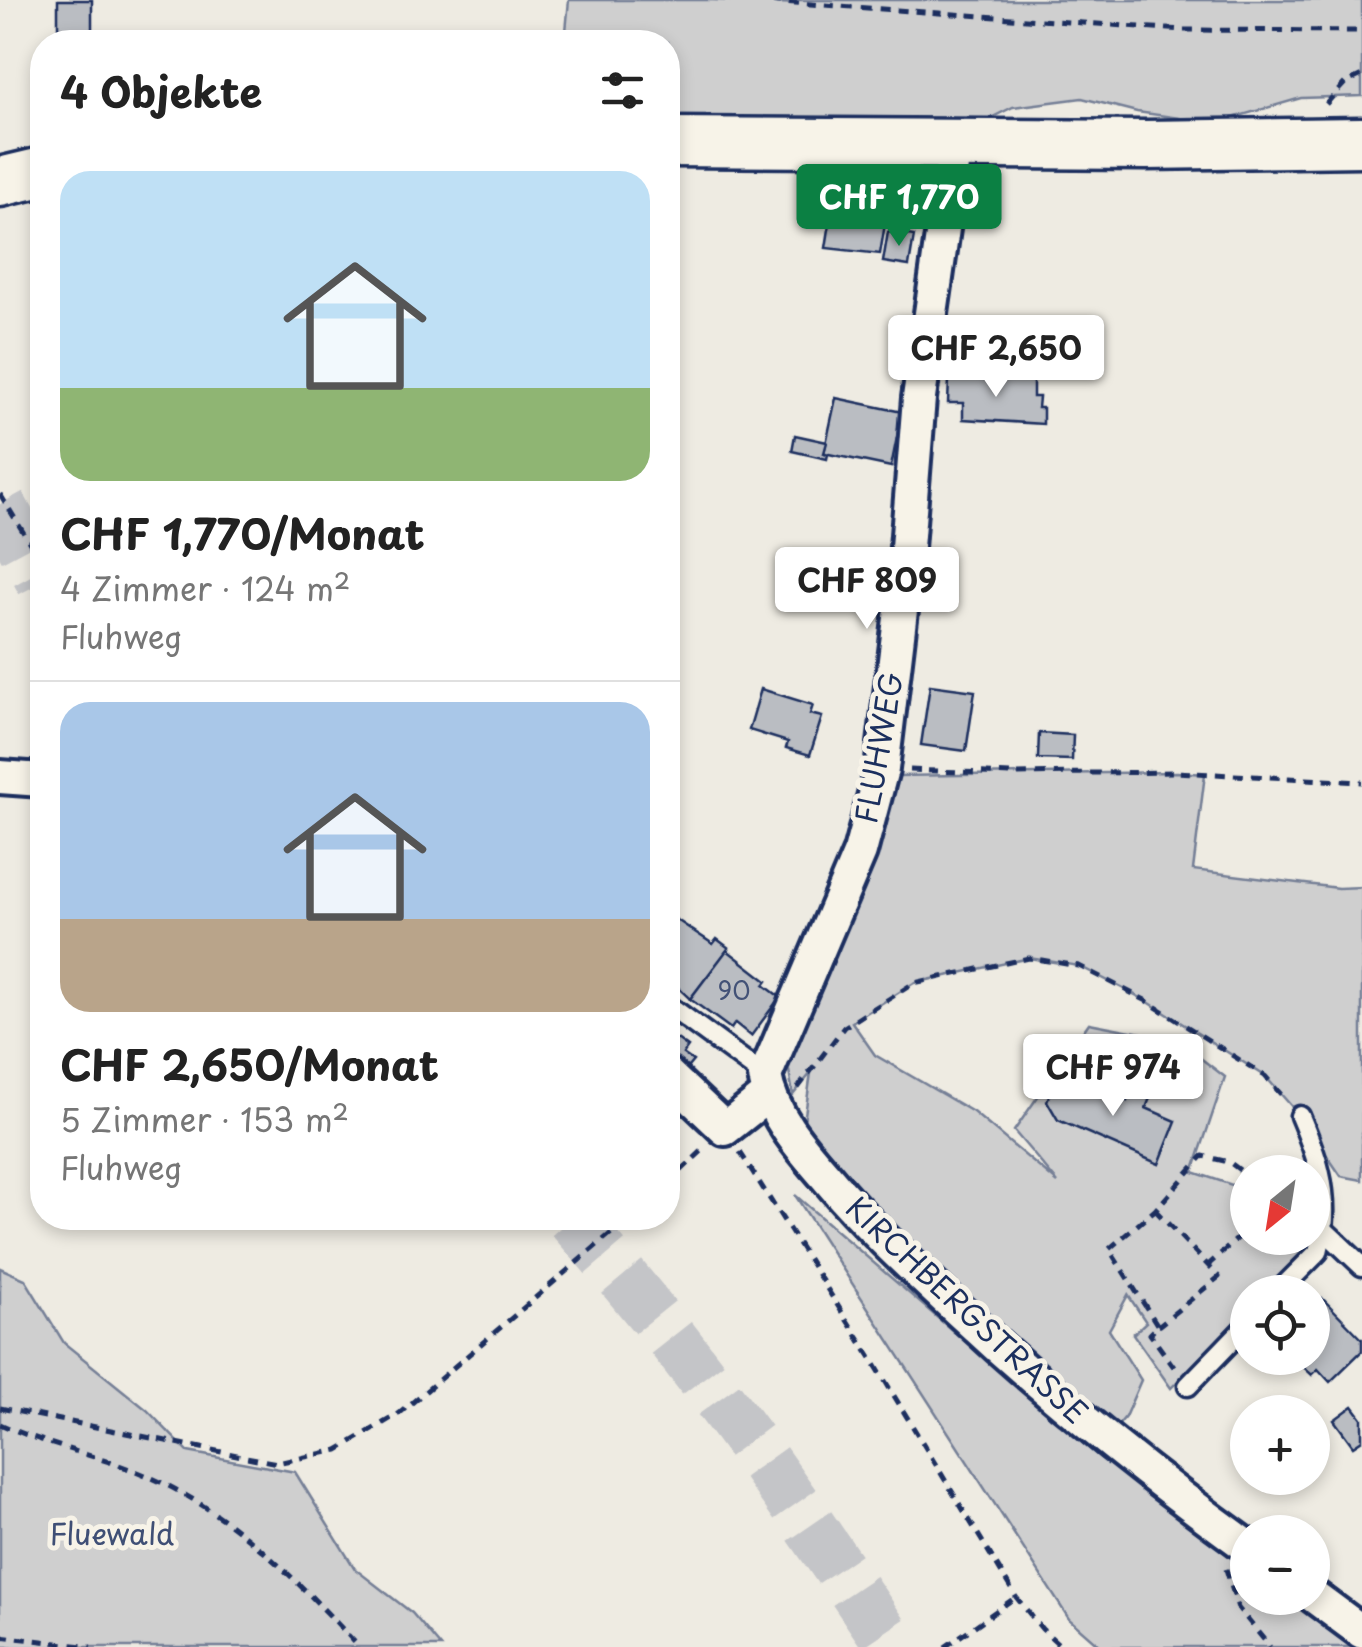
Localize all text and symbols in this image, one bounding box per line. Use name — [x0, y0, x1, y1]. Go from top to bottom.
text: 4 Objekte — [60, 59, 262, 122]
icon: filters — [595, 63, 650, 118]
pin: CHF 1,770 — [785, 164, 1013, 249]
text: CHF 1,770 — [819, 172, 979, 220]
icon: home — [265, 236, 445, 416]
pin: CHF 2,650 — [882, 315, 1110, 400]
text: CHF 2,650 — [910, 323, 1082, 371]
text: CHF 1,770/Monat — [60, 501, 425, 564]
pin: CHF 809 — [775, 547, 959, 632]
text: CHF 809 — [797, 555, 937, 603]
text: 4 Zimmer · 124 m² — [60, 564, 350, 612]
text: Fluhweg — [60, 612, 183, 660]
street label: FLUHWEG — [842, 668, 913, 827]
icon: home — [265, 767, 445, 947]
house number: 90 — [718, 971, 750, 1009]
text: CHF 2,650/Monat — [60, 1032, 439, 1095]
pin: CHF 974 — [1021, 1034, 1205, 1119]
text: CHF 974 — [1045, 1042, 1181, 1090]
text: 5 Zimmer · 153 m² — [60, 1095, 349, 1143]
text: Fluhweg — [60, 1143, 183, 1191]
north arrow — [1230, 1155, 1330, 1255]
map controls — [1230, 1155, 1330, 1615]
street label: KIRCHBERGSTRASSE — [837, 1185, 1099, 1434]
button: locate — [1230, 1275, 1330, 1375]
button: + — [1230, 1395, 1330, 1495]
park label: Fluewald — [50, 1510, 174, 1555]
button: − — [1230, 1515, 1330, 1615]

